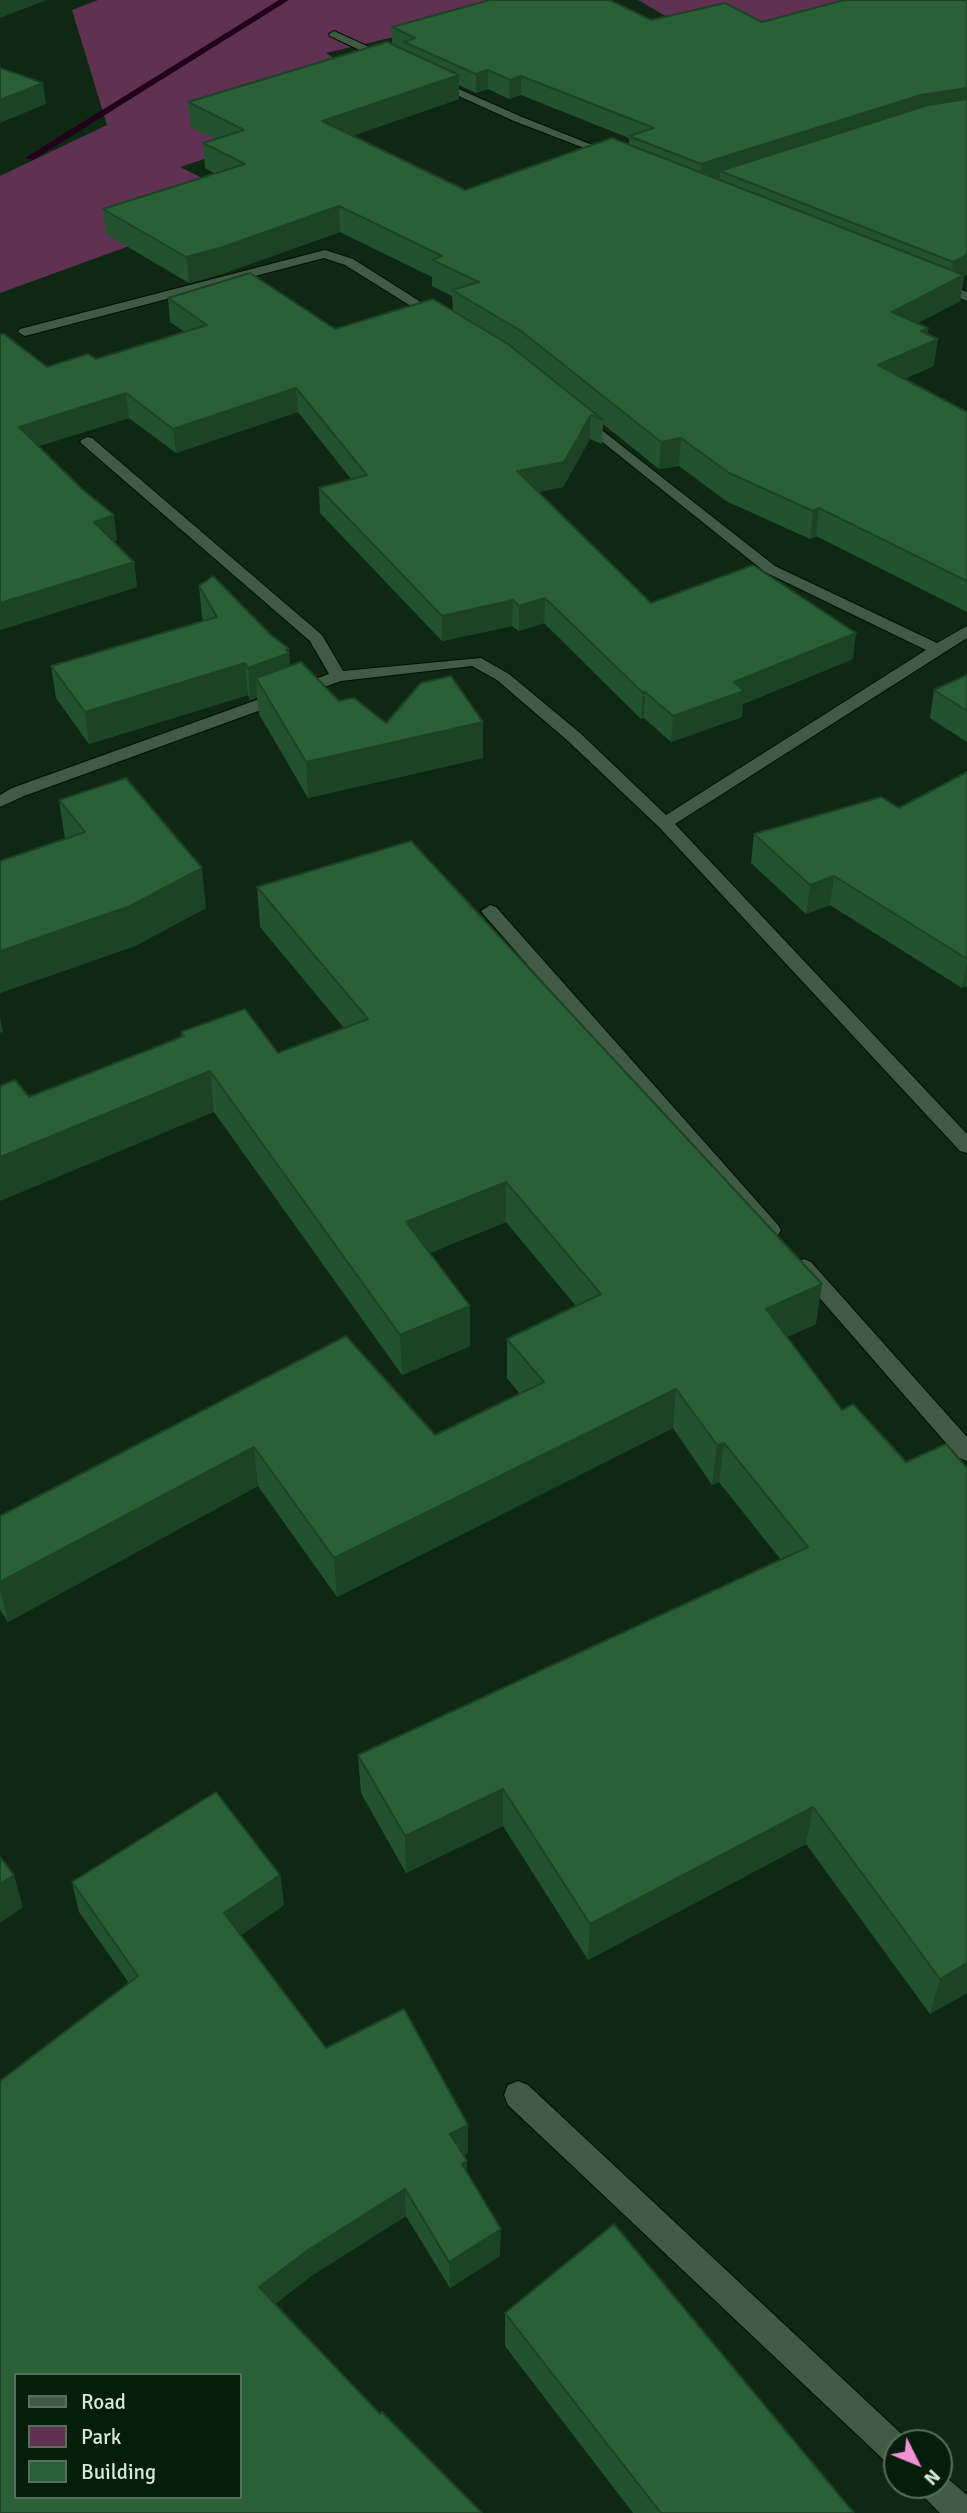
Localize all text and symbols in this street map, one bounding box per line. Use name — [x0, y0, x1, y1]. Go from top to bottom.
legend — [14, 2373, 242, 2499]
text: Road — [81, 2389, 126, 2415]
text: Park — [81, 2424, 121, 2450]
north arrow — [883, 2429, 953, 2499]
text: Building — [81, 2459, 156, 2485]
text: N — [919, 2464, 945, 2490]

